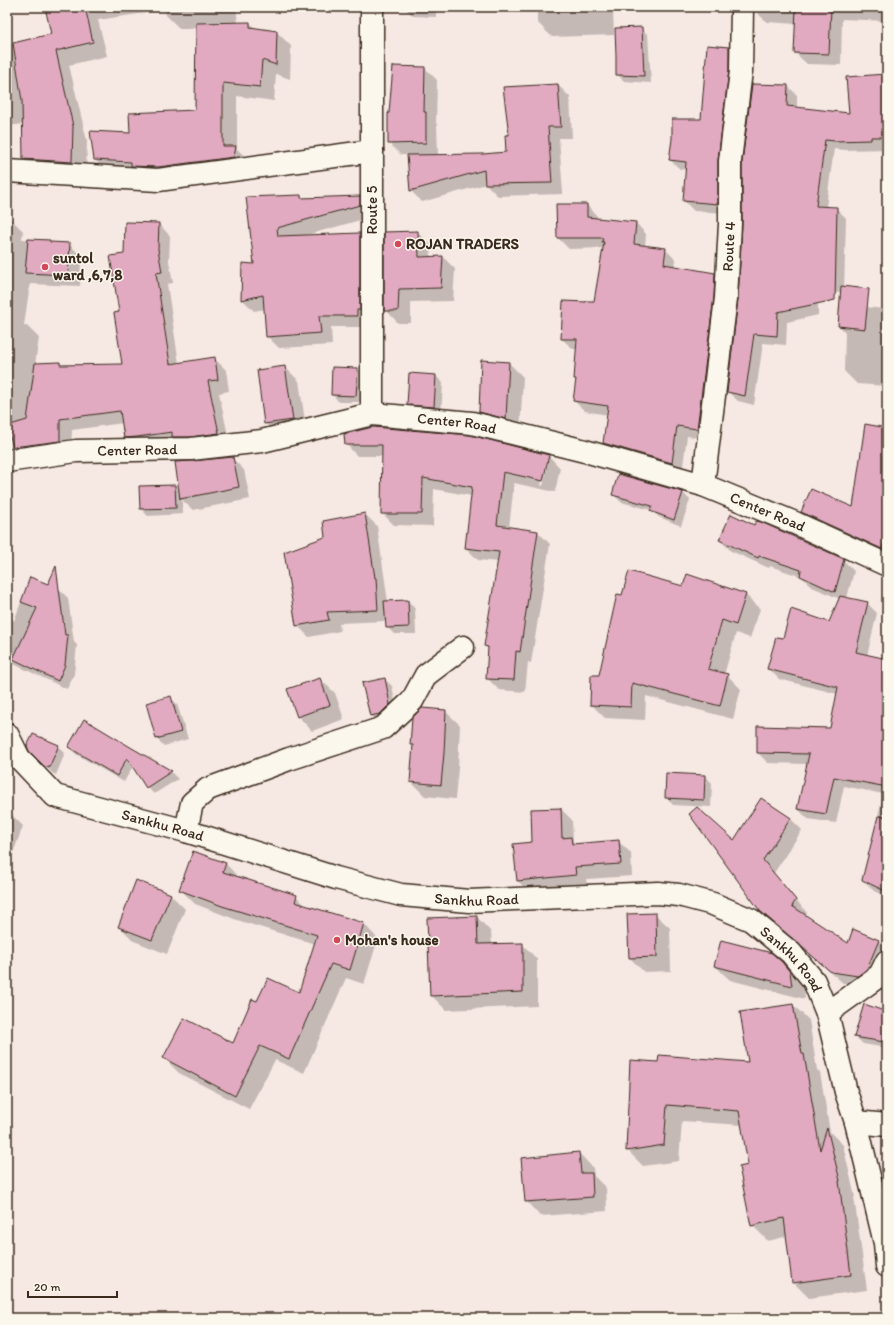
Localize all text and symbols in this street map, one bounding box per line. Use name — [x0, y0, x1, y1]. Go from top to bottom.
street label: Route 5 — [363, 185, 381, 234]
street label: Route 4 — [718, 221, 739, 272]
place label: ROJAN TRADERS — [406, 235, 520, 253]
marker: ROJAN TRADERS — [393, 239, 403, 249]
place label: suntol ward ,6,7,8 — [53, 249, 123, 284]
marker: suntol ward ,6,7,8 — [40, 262, 50, 272]
street label: Center Road — [416, 409, 499, 438]
street label: Center Road — [97, 440, 178, 460]
street label: Center Road — [727, 488, 809, 536]
street label: Sankhu Road — [120, 805, 207, 845]
street label: Sankhu Road — [434, 889, 520, 910]
street label: Sankhu Road — [756, 922, 827, 995]
place label: Mohan's house — [345, 931, 439, 949]
marker: Mohan's house — [332, 935, 342, 945]
scale bar — [28, 1273, 117, 1299]
text: 20 m — [34, 1280, 61, 1294]

